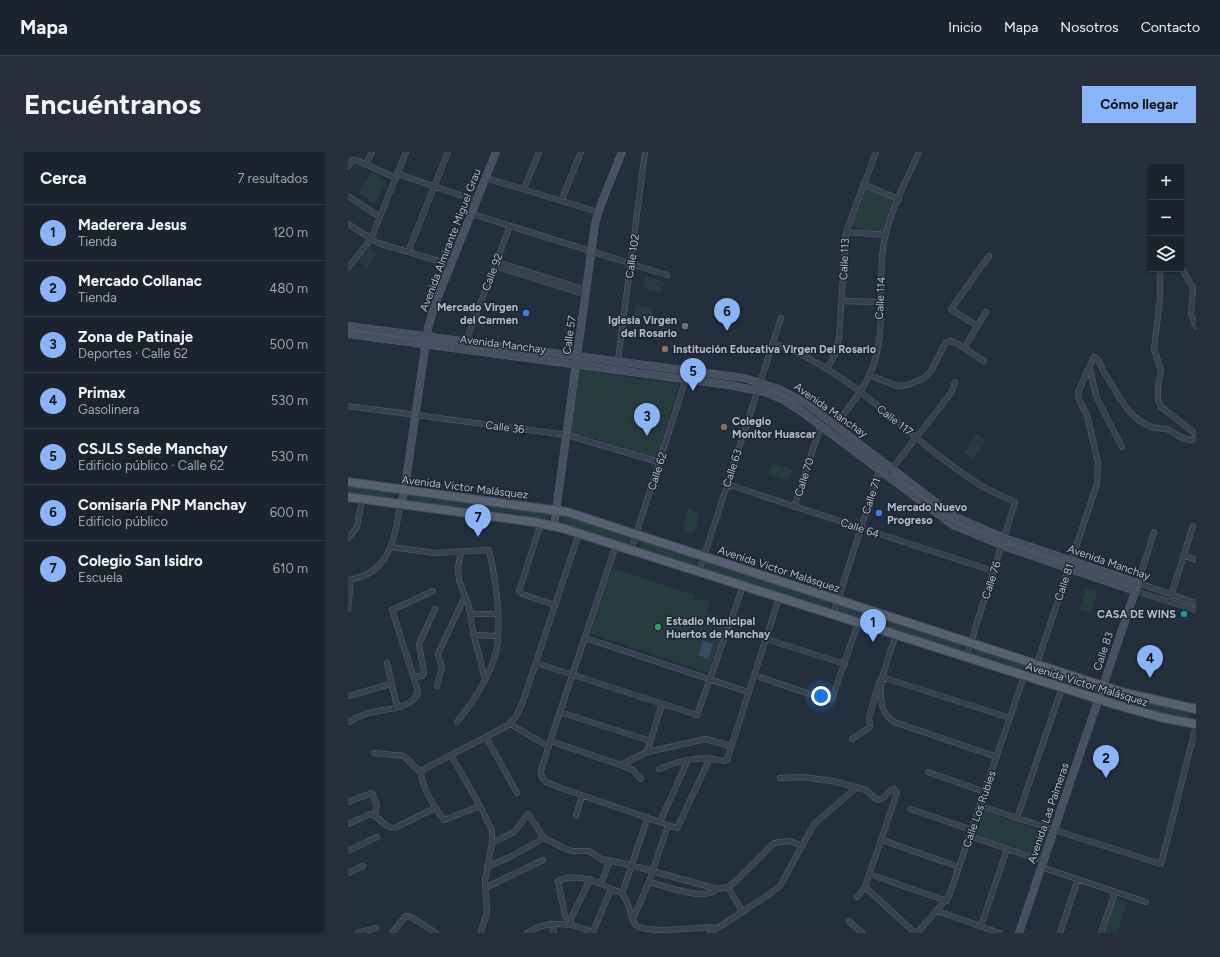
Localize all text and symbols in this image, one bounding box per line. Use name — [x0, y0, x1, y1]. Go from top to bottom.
text: Mapa — [20, 16, 68, 39]
text: Inicio — [948, 19, 982, 36]
text: Mapa — [1004, 19, 1038, 36]
text: Nosotros — [1060, 19, 1119, 36]
text: Contacto — [1141, 19, 1200, 36]
button: Cómo llegar — [1082, 86, 1196, 123]
text: Encuéntranos — [24, 87, 201, 121]
map controls — [1148, 164, 1184, 272]
button: + — [1148, 164, 1184, 200]
street label: Avenida Almirante Miguel Grau — [417, 167, 484, 313]
text: Cerca — [40, 168, 87, 188]
text: 7 resultados — [237, 171, 308, 186]
button: − — [1148, 200, 1184, 236]
text: Maderera Jesus — [78, 216, 186, 234]
text: 1 — [50, 225, 56, 240]
text: 120 m — [273, 225, 308, 240]
street label: Calle 102 — [623, 233, 642, 279]
text: Tienda — [78, 234, 117, 249]
button: layers — [1148, 236, 1184, 272]
street label: Calle 113 — [837, 238, 852, 280]
street label: Calle 92 — [479, 251, 506, 293]
text: Mercado Collanac — [78, 272, 202, 290]
street label: Calle 114 — [873, 276, 888, 320]
text: 2 — [49, 281, 57, 296]
text: 480 m — [269, 281, 308, 296]
text: Tienda — [78, 290, 117, 305]
pin: 6 — [714, 298, 740, 331]
place label: Mercado Virgen del Carmen — [437, 301, 518, 327]
marker: Mercado Virgen del Carmen — [521, 308, 531, 318]
place label: Iglesia Virgen del Rosario — [608, 314, 678, 340]
street label: Calle 57 — [560, 315, 579, 355]
marker: Iglesia Virgen del Rosario — [680, 321, 690, 331]
text: Zona de Patinaje — [78, 328, 193, 346]
street label: Avenida Manchay — [459, 333, 547, 356]
text: 3 — [49, 337, 57, 352]
text: 500 m — [270, 337, 308, 352]
place label: Institución Educativa Virgen Del Rosario — [673, 343, 877, 356]
marker: Institución Educativa Virgen Del Rosario — [660, 344, 670, 354]
text: Deportes · Calle 62 — [78, 346, 188, 361]
pin: 5 — [680, 358, 706, 391]
street label: Avenida Manchay — [791, 380, 870, 441]
text: Primax — [78, 384, 126, 402]
text: 4 — [49, 393, 57, 408]
text: 530 m — [271, 393, 308, 408]
text: Gasolinera — [78, 402, 139, 417]
street label: Calle 117 — [874, 402, 915, 439]
pin: 3 — [634, 403, 660, 436]
place label: Colegio Monitor Huascar — [732, 415, 817, 441]
street label: Calle 36 — [485, 419, 525, 436]
marker: Colegio Monitor Huascar — [719, 422, 729, 432]
text: CSJLS Sede Manchay — [78, 440, 228, 458]
street label: Calle 63 — [720, 447, 745, 489]
text: 5 — [49, 449, 57, 464]
text: 530 m — [271, 449, 308, 464]
street label: Calle 62 — [645, 450, 670, 492]
street label: Calle 70 — [792, 456, 817, 498]
text: Edificio público · Calle 62 — [78, 458, 224, 473]
street label: Avenida Victor Malásquez — [401, 473, 529, 502]
street label: Calle 71 — [859, 476, 883, 516]
text: Comisaría PNP Manchay — [78, 496, 247, 514]
place label: Mercado Nuevo Progreso — [887, 501, 968, 527]
pin: 7 — [465, 504, 491, 537]
text: 6 — [49, 505, 57, 520]
text: 600 m — [270, 505, 308, 520]
marker: Mercado Nuevo Progreso — [874, 508, 884, 518]
text: Edificio público — [78, 514, 168, 529]
street label: Calle 64 — [839, 516, 881, 541]
street label: Avenida Manchay — [1066, 542, 1152, 583]
street label: Avenida Victor Malásquez — [716, 544, 841, 595]
text: Colegio San Isidro — [78, 552, 203, 570]
street label: Calle 76 — [979, 559, 1004, 601]
text: 7 — [49, 561, 57, 576]
text: 610 m — [273, 561, 308, 576]
street label: Calle 81 — [1052, 562, 1077, 602]
text: Escuela — [78, 570, 123, 585]
place label: CASA DE WINS — [1097, 608, 1176, 621]
pin: 1 — [860, 609, 886, 642]
marker: CASA DE WINS — [1179, 609, 1189, 619]
place label: Estadio Municipal Huertos de Manchay — [666, 615, 771, 641]
marker: Estadio Municipal Huertos de Manchay — [653, 622, 663, 632]
street label: Calle 83 — [1091, 630, 1116, 672]
pin: 4 — [1137, 645, 1163, 678]
street label: Avenida Victor Malásquez — [1024, 660, 1150, 709]
your location — [811, 686, 831, 706]
pin: 2 — [1093, 745, 1119, 778]
street label: Avenida Las Palmeras — [1025, 761, 1072, 865]
street label: Calle Los Rubies — [960, 769, 999, 849]

